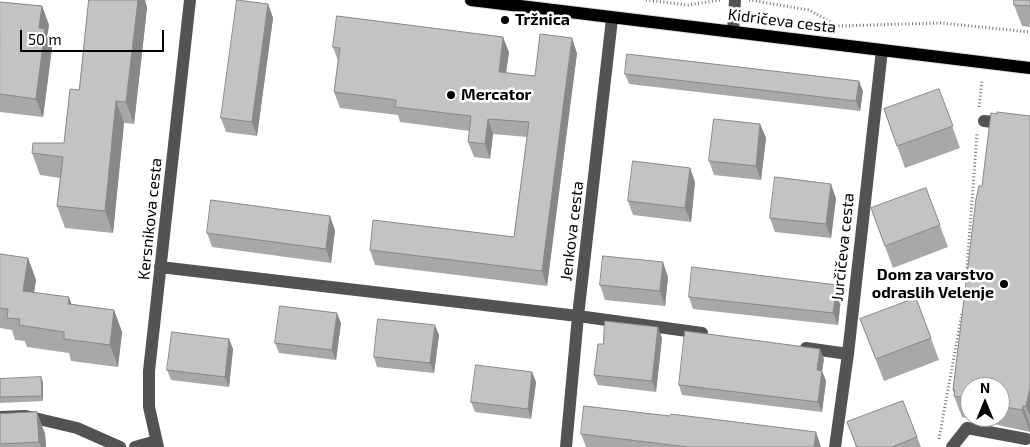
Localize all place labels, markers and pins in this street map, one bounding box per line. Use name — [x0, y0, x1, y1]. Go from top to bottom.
place label: Tržnica — [515, 10, 570, 30]
marker: Tržnica — [499, 14, 511, 26]
place label: Mercator — [461, 85, 531, 105]
marker: Mercator — [445, 89, 457, 101]
place label: Dom za varstvo odraslih Velenje — [872, 265, 994, 303]
marker: Dom za varstvo odraslih Velenje — [998, 278, 1010, 290]

